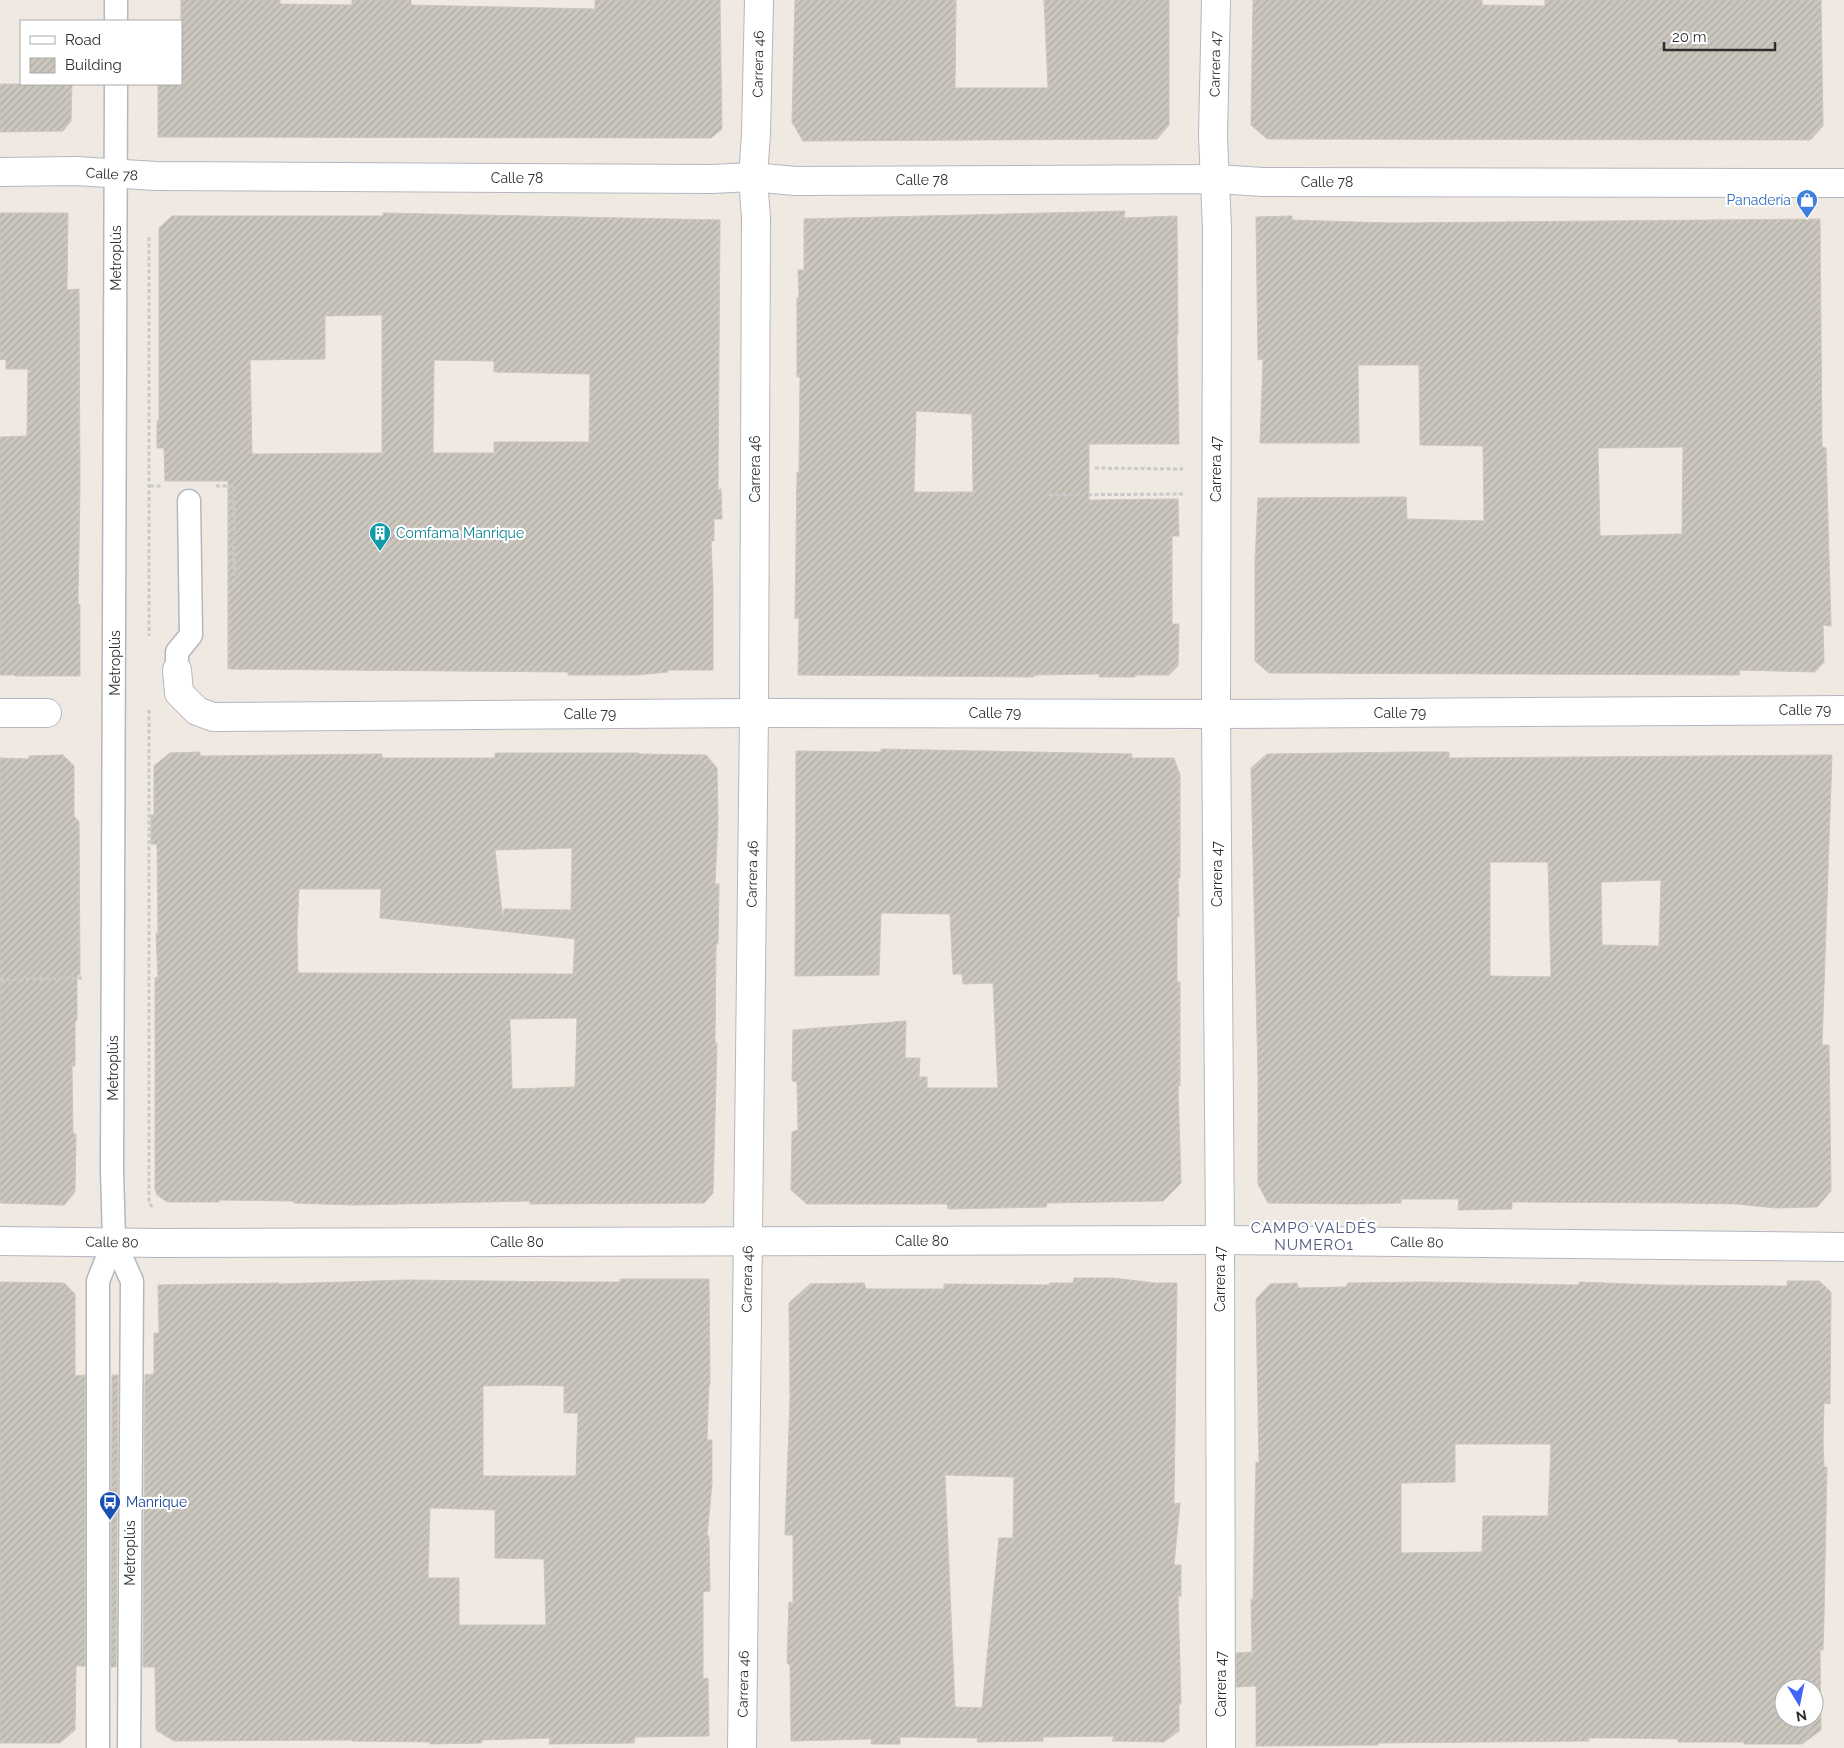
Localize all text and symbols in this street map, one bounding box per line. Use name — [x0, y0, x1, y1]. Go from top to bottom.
legend — [20, 20, 182, 85]
scale bar — [1664, 20, 1775, 52]
text: 20 m — [1672, 28, 1707, 46]
street label: Carrera 46 — [749, 30, 767, 98]
street label: Carrera 47 — [1206, 30, 1224, 97]
text: Road — [65, 31, 101, 49]
text: Building — [65, 56, 122, 74]
street label: Calle 78 — [85, 165, 139, 183]
street label: Calle 78 — [491, 170, 543, 186]
street label: Calle 78 — [896, 172, 948, 188]
street label: Calle 78 — [1301, 174, 1353, 190]
shop icon: Panadería — [1795, 188, 1819, 219]
place label: Panadería — [1726, 192, 1791, 208]
street label: Metroplús — [108, 225, 124, 291]
street label: Carrera 46 — [747, 435, 763, 503]
street label: Carrera 47 — [1208, 435, 1224, 502]
building icon: Comfama Manrique — [368, 521, 392, 552]
place label: Comfama Manrique — [396, 525, 524, 541]
street label: Metroplús — [107, 630, 123, 696]
street label: Calle 79 — [1779, 702, 1831, 718]
street label: Calle 79 — [969, 705, 1021, 721]
street label: Calle 79 — [1374, 705, 1426, 721]
street label: Calle 79 — [564, 706, 616, 722]
street label: Carrera 46 — [743, 840, 761, 908]
street label: Carrera 47 — [1209, 840, 1225, 907]
street label: Metroplús — [105, 1035, 121, 1101]
district label: CAMPO VALDÉS NUMERO1 — [1251, 1219, 1377, 1254]
street label: Calle 80 — [895, 1233, 949, 1249]
street label: Calle 80 — [85, 1234, 139, 1250]
street label: Calle 80 — [490, 1234, 544, 1250]
street label: Calle 80 — [1390, 1234, 1444, 1250]
street label: Carrera 46 — [738, 1245, 756, 1313]
street label: Carrera 47 — [1212, 1245, 1228, 1312]
bus stop icon: Manrique — [98, 1490, 122, 1521]
place label: Manrique — [126, 1494, 187, 1510]
street label: Metroplús — [122, 1520, 138, 1586]
street label: Carrera 46 — [734, 1650, 752, 1718]
street label: Carrera 47 — [1213, 1650, 1229, 1717]
north arrow — [1774, 1678, 1824, 1728]
text: N — [1795, 1707, 1808, 1725]

